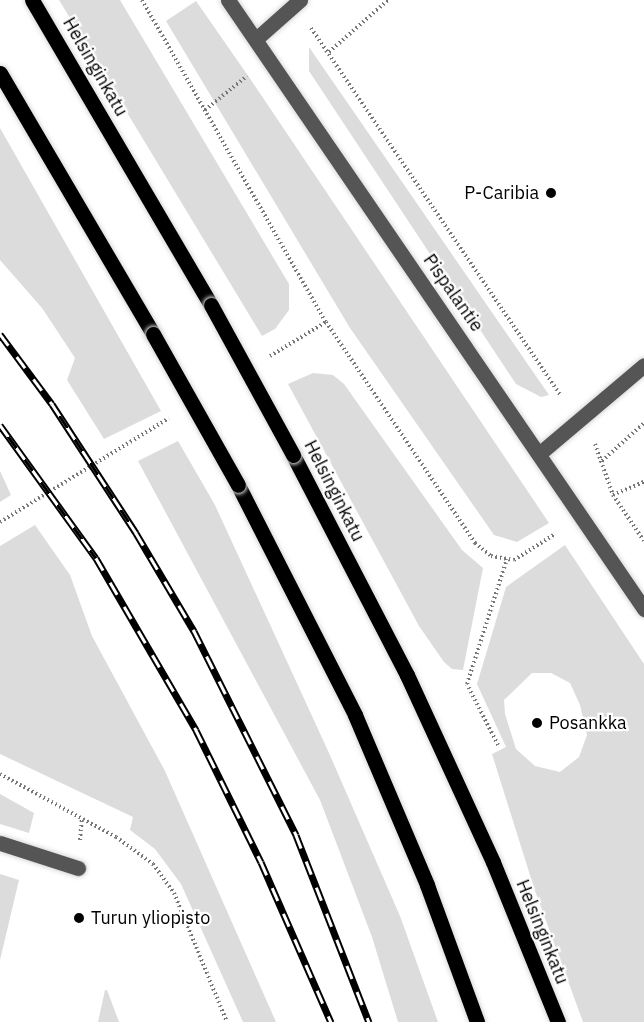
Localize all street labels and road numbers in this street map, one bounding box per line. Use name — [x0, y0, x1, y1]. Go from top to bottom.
street label: Helsinginkatu — [58, 14, 132, 120]
street label: Pispalantie — [418, 250, 488, 336]
street label: Helsinginkatu — [299, 437, 369, 545]
street label: Helsinginkatu — [511, 877, 573, 987]

